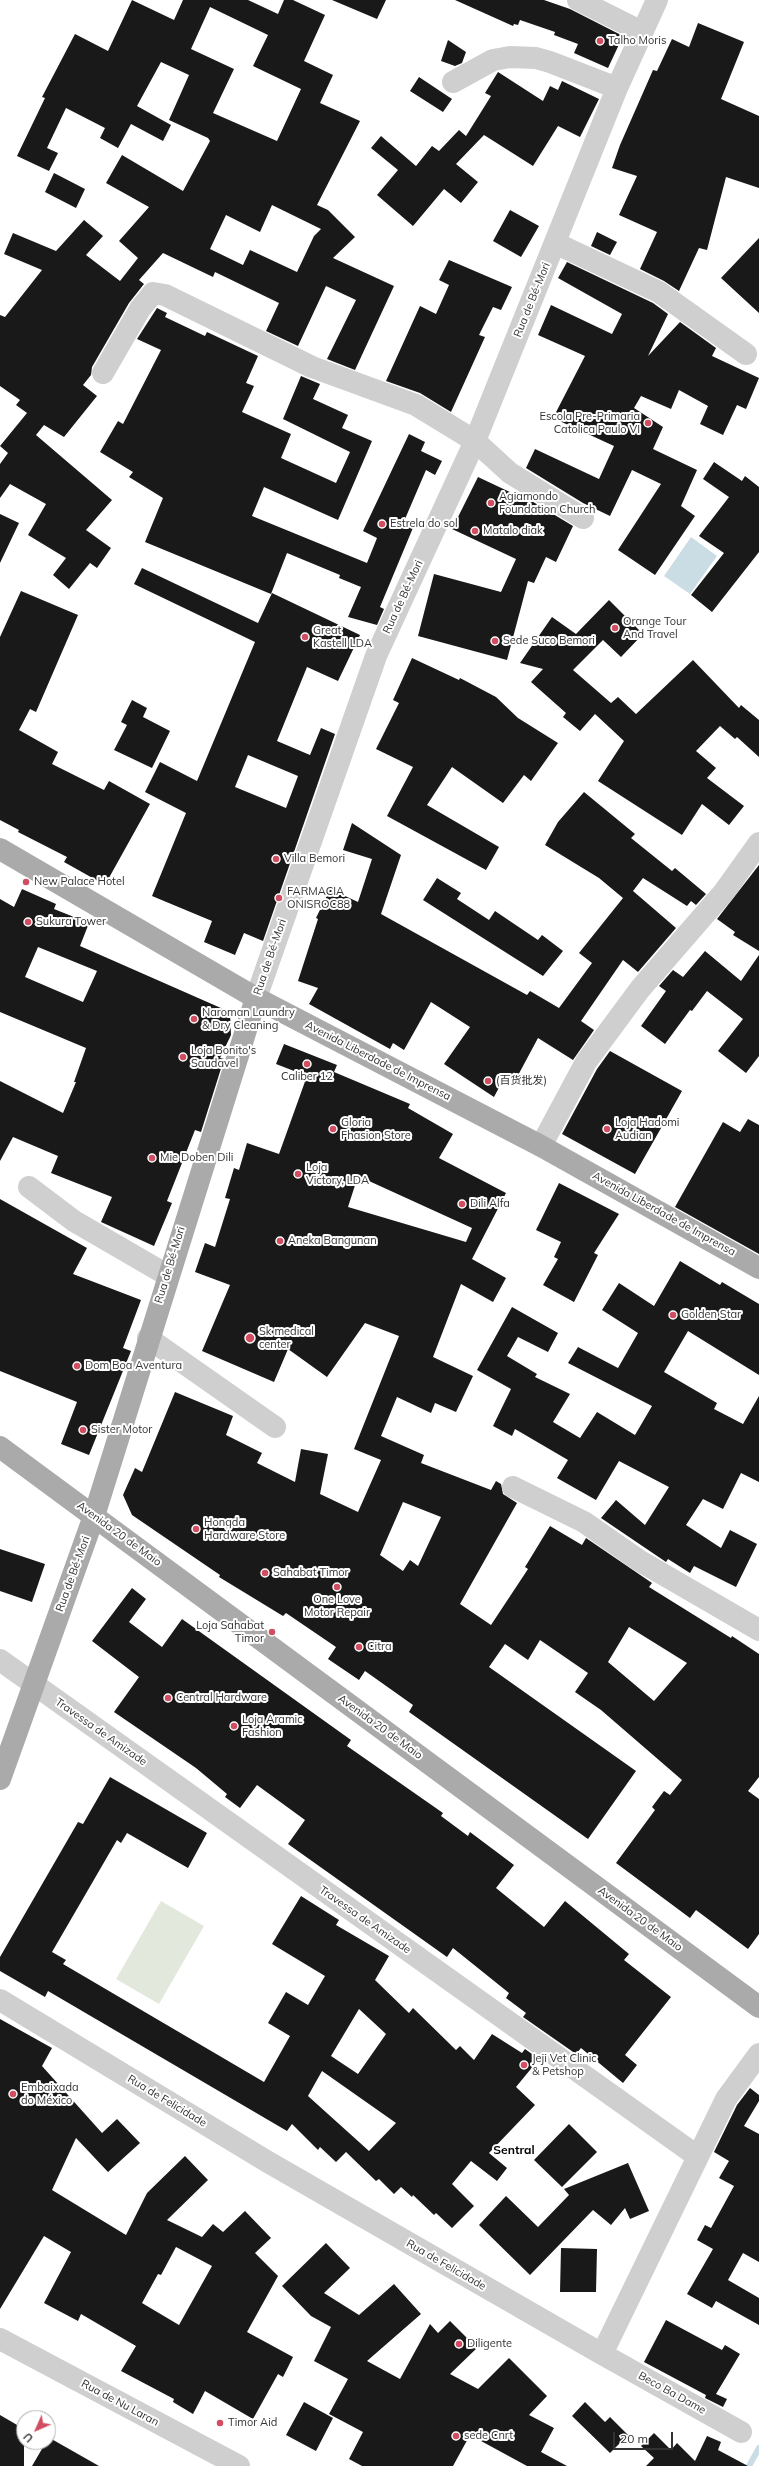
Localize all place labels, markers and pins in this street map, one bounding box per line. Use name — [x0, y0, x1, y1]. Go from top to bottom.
place label: Talho Moris — [608, 34, 666, 48]
marker: Talho Moris — [595, 36, 605, 46]
place label: Escola Pre-Primaria Catolica Paulo VI — [540, 410, 640, 436]
marker: Escola Pre-Primaria Catolica Paulo VI — [643, 418, 653, 428]
place label: Agiamondo Foundation Church — [499, 490, 595, 516]
marker: Agiamondo Foundation Church — [486, 498, 496, 508]
place label: Estrela do sol — [390, 517, 458, 531]
marker: Estrela do sol — [377, 519, 387, 529]
place label: Matalo diak — [483, 524, 543, 538]
marker: Matalo diak — [470, 526, 480, 536]
place label: Orange Tour And Travel — [623, 615, 686, 641]
marker: Orange Tour And Travel — [610, 623, 620, 633]
place label: Great Kastell LDA — [313, 624, 372, 650]
marker: Great Kastell LDA — [300, 632, 310, 642]
place label: Sede Suco Bemori — [503, 634, 595, 648]
marker: Sede Suco Bemori — [490, 636, 500, 646]
place label: Villa Bemori — [284, 852, 345, 866]
marker: Villa Bemori — [271, 854, 281, 864]
place label: New Palace Hotel — [34, 875, 125, 889]
marker: New Palace Hotel — [21, 877, 31, 887]
place label: FARMACIA ONISROC88 — [287, 885, 350, 911]
marker: FARMACIA ONISROC88 — [274, 893, 284, 903]
place label: Sukura Tower — [36, 915, 106, 929]
marker: Sukura Tower — [23, 917, 33, 927]
place label: Naroman Laundry & Dry Cleaning — [202, 1006, 295, 1032]
marker: Naroman Laundry & Dry Cleaning — [189, 1014, 199, 1024]
place label: Loja Bonito's Saudavel — [191, 1044, 256, 1070]
marker: Loja Bonito's Saudavel — [178, 1052, 188, 1062]
marker: Caliber 12 — [302, 1059, 312, 1069]
place label: Caliber 12 — [281, 1070, 333, 1084]
place label: (百货批发) — [496, 1074, 547, 1088]
marker: (百货批发) — [483, 1076, 493, 1086]
place label: Gloria Fhasion Store — [341, 1116, 411, 1142]
place label: Loja Hadomi Audian — [615, 1116, 679, 1142]
marker: Gloria Fhasion Store — [328, 1124, 338, 1134]
marker: Loja Hadomi Audian — [602, 1124, 612, 1134]
place label: Mie Doben Dili — [160, 1151, 233, 1165]
marker: Mie Doben Dili — [147, 1153, 157, 1163]
place label: Loja Victory, LDA — [306, 1161, 369, 1187]
marker: Loja Victory, LDA — [293, 1169, 303, 1179]
place label: Dili Alfa — [470, 1197, 510, 1211]
marker: Dili Alfa — [457, 1199, 467, 1209]
place label: Aneka Bangunan — [288, 1234, 377, 1248]
marker: Aneka Bangunan — [275, 1236, 285, 1246]
place label: Golden Star — [681, 1308, 741, 1322]
marker: Golden Star — [668, 1310, 678, 1320]
place label: Sk medical center — [259, 1325, 314, 1351]
marker: Sk medical center — [244, 1332, 256, 1344]
place label: Dom Boa Aventura — [85, 1359, 182, 1373]
marker: Dom Boa Aventura — [72, 1361, 82, 1371]
place label: Sister Motor — [91, 1423, 152, 1437]
marker: Sister Motor — [78, 1425, 88, 1435]
place label: Hongda Hardware Store — [204, 1516, 285, 1542]
marker: Hongda Hardware Store — [191, 1524, 201, 1534]
place label: Sahabat Timor — [273, 1566, 349, 1580]
marker: Sahabat Timor — [260, 1568, 270, 1578]
marker: One Love Motor Repair — [332, 1582, 342, 1592]
place label: One Love Motor Repair — [304, 1593, 370, 1619]
place label: Loja Sahabat Timor — [196, 1619, 264, 1645]
marker: Loja Sahabat Timor — [267, 1627, 277, 1637]
place label: Citra — [367, 1640, 392, 1654]
marker: Citra — [354, 1642, 364, 1652]
place label: Central Hardware — [176, 1691, 267, 1705]
marker: Central Hardware — [163, 1693, 173, 1703]
place label: Loja Aramic Fashion — [242, 1713, 303, 1739]
marker: Loja Aramic Fashion — [229, 1721, 239, 1731]
place label: Jeji Vet Clinic & Petshop — [532, 2052, 597, 2078]
marker: Jeji Vet Clinic & Petshop — [519, 2060, 529, 2070]
place label: Embaixada do México — [21, 2081, 79, 2107]
marker: Embaixada do México — [8, 2089, 18, 2099]
place label: Diligente — [467, 2337, 512, 2351]
marker: Diligente — [454, 2339, 464, 2349]
place label: Timor Aid — [228, 2416, 277, 2430]
marker: Timor Aid — [215, 2418, 225, 2428]
place label: sede Cnrt — [464, 2429, 513, 2443]
marker: sede Cnrt — [451, 2431, 461, 2441]

